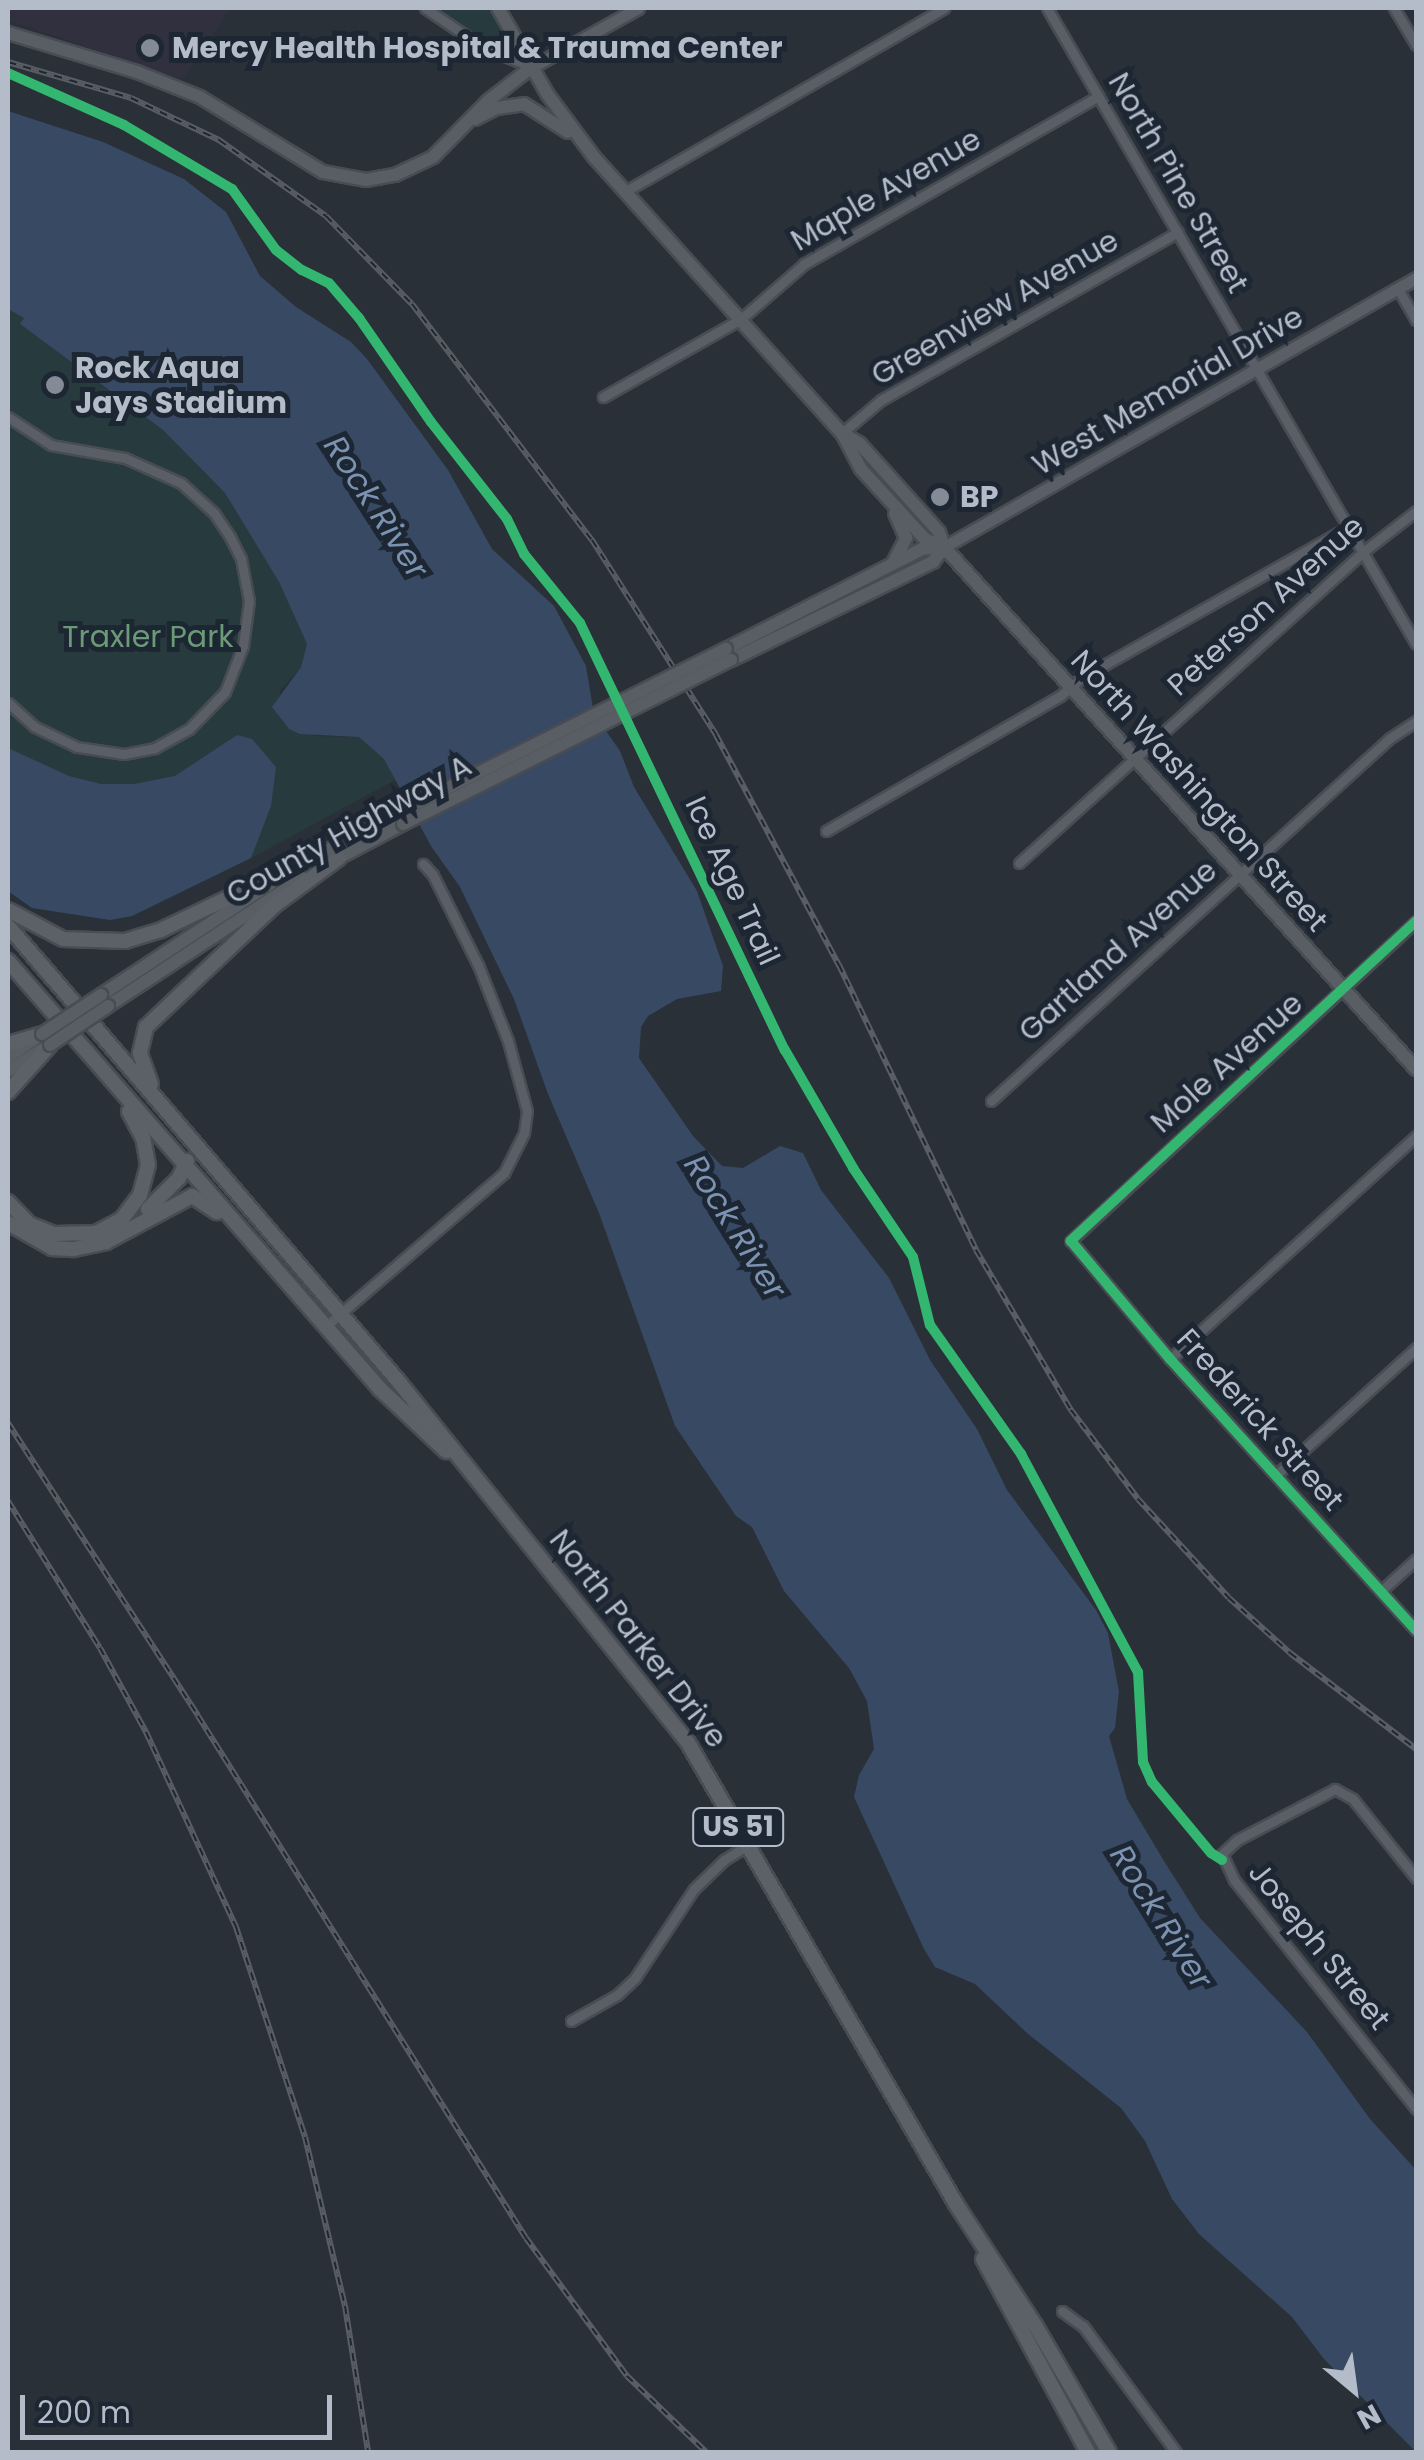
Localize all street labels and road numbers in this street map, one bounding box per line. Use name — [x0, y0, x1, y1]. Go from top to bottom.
street label: North Pine Street — [1100, 67, 1256, 299]
street label: Maple Avenue — [785, 121, 987, 259]
street label: Greenview Avenue — [865, 223, 1125, 393]
street label: West Memorial Drive — [1026, 299, 1310, 483]
street label: Peterson Avenue — [1161, 509, 1371, 703]
street label: North Washington Street — [1063, 643, 1335, 939]
street label: County Highway A — [220, 748, 478, 912]
street label: Ice Age Trail — [677, 791, 787, 971]
street label: Gartland Avenue — [1012, 853, 1224, 1049]
street label: Mole Avenue — [1144, 985, 1310, 1141]
street label: Frederick Street — [1169, 1322, 1351, 1518]
street label: North Parker Drive — [542, 1523, 734, 1755]
road number: US 51 — [690, 1804, 786, 1850]
street label: Joseph Street — [1241, 1855, 1397, 2037]

